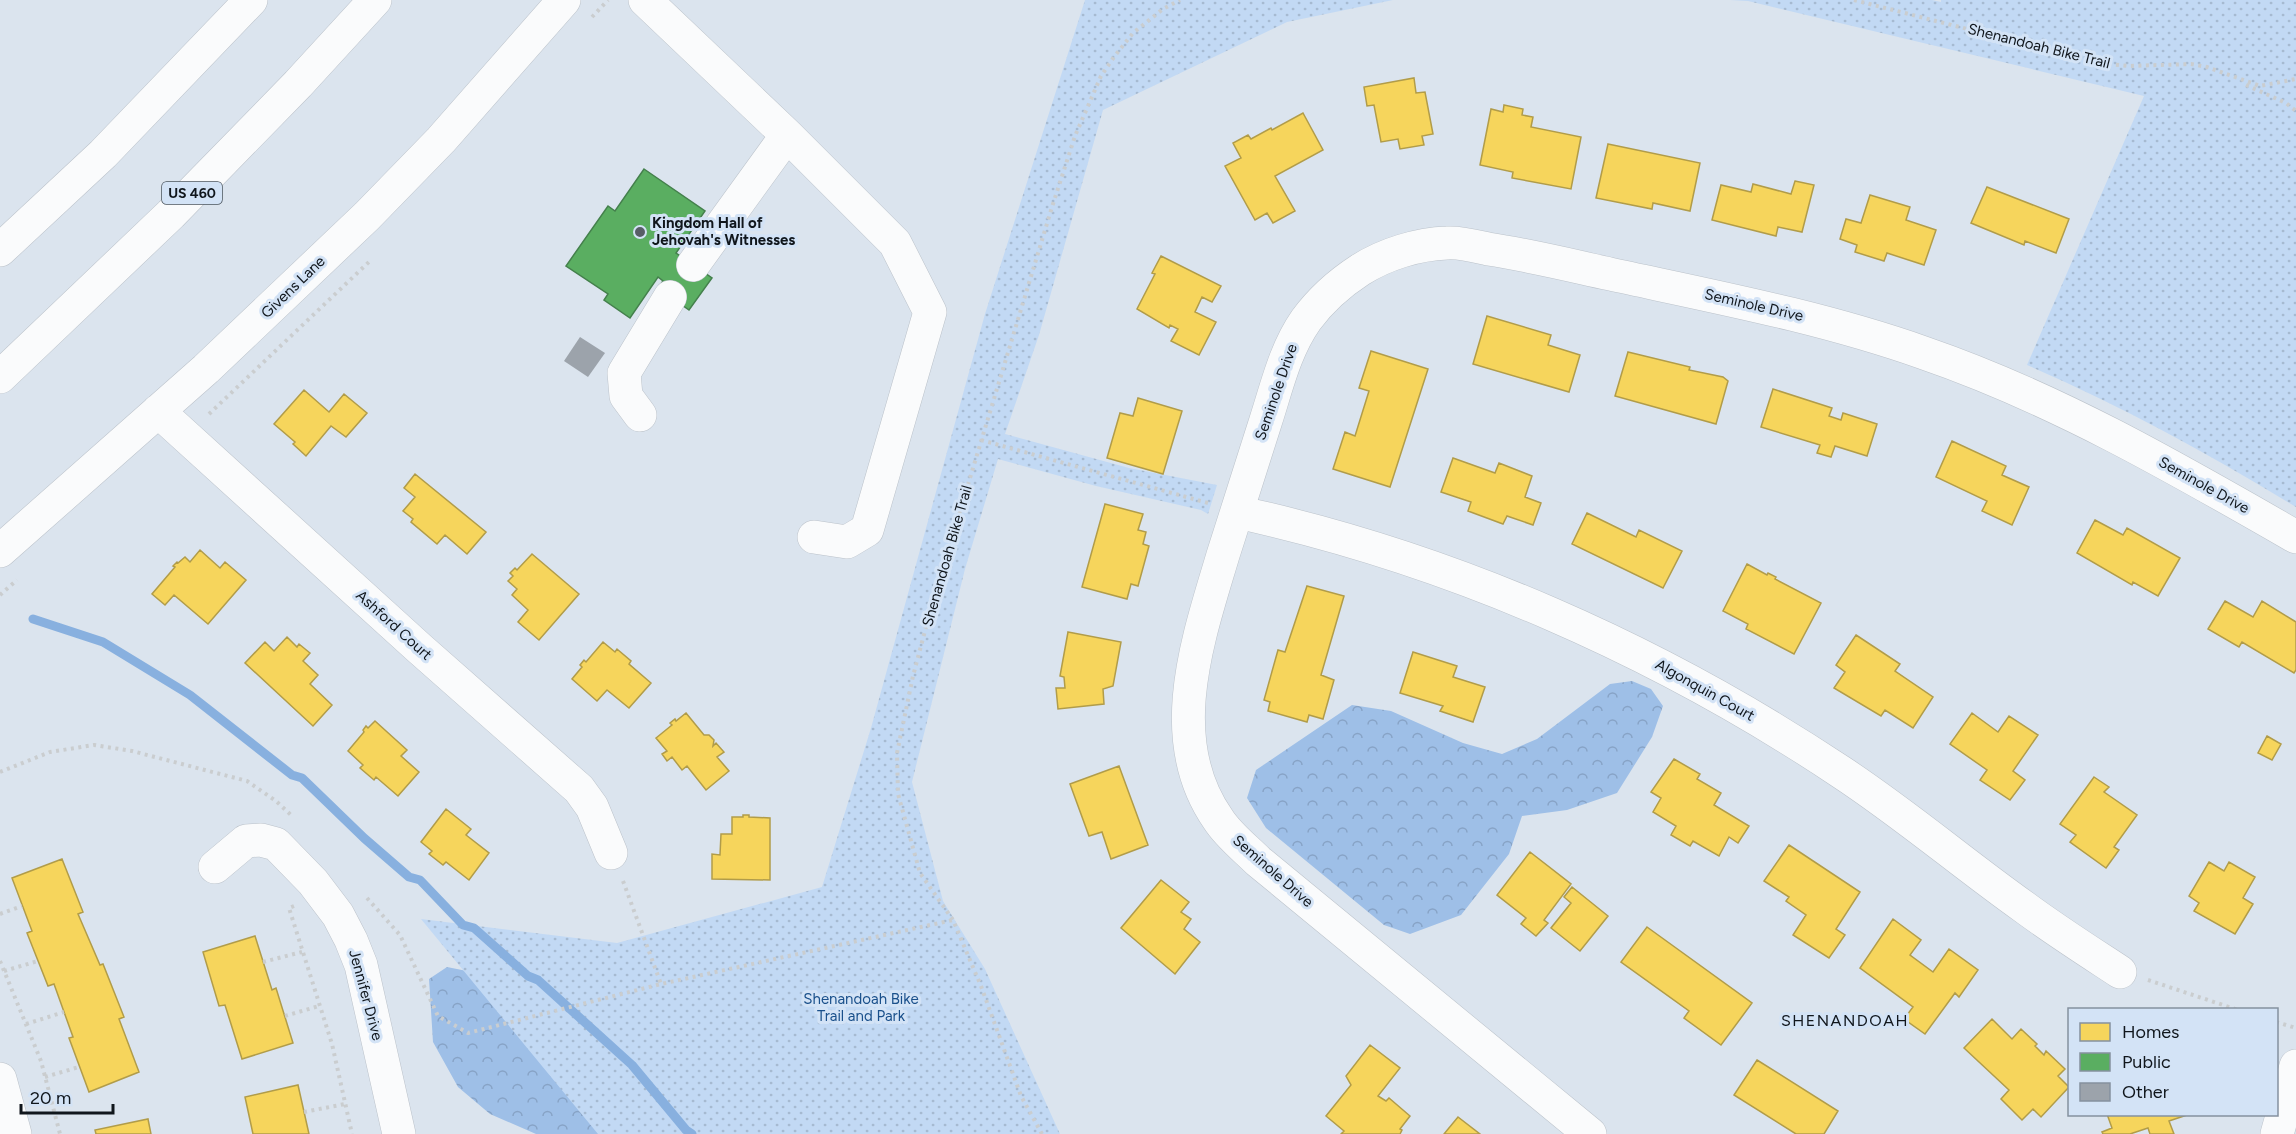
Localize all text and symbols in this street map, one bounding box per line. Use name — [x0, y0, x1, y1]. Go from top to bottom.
street label: Shenandoah Bike Trail — [1966, 20, 2112, 72]
road number: US 460 — [162, 182, 222, 204]
place label: Kingdom Hall of Jehovah's Witnesses — [652, 214, 795, 249]
marker: Kingdom Hall of Jehovah's Witnesses — [633, 225, 647, 239]
street label: Givens Lane — [257, 252, 329, 322]
street label: Seminole Drive — [1703, 285, 1805, 325]
street label: Seminole Drive — [1251, 342, 1301, 442]
street label: Seminole Drive — [2156, 453, 2252, 517]
street label: Shenandoah Bike Trail — [918, 483, 976, 629]
street label: Ashford Court — [352, 586, 436, 664]
street label: Algonquin Court — [1652, 655, 1758, 725]
street label: Seminole Drive — [1229, 831, 1317, 911]
street label: Jennifer Drive — [345, 948, 387, 1042]
park label: Shenandoah Bike Trail and Park — [803, 990, 919, 1025]
legend — [2068, 1008, 2278, 1116]
district label: SHENANDOAH — [1781, 1011, 1909, 1030]
text: Homes — [2122, 1021, 2180, 1043]
text: Public — [2122, 1051, 2171, 1073]
scale bar — [21, 1077, 112, 1115]
text: Other — [2122, 1081, 2169, 1103]
text: 20 m — [30, 1087, 71, 1109]

